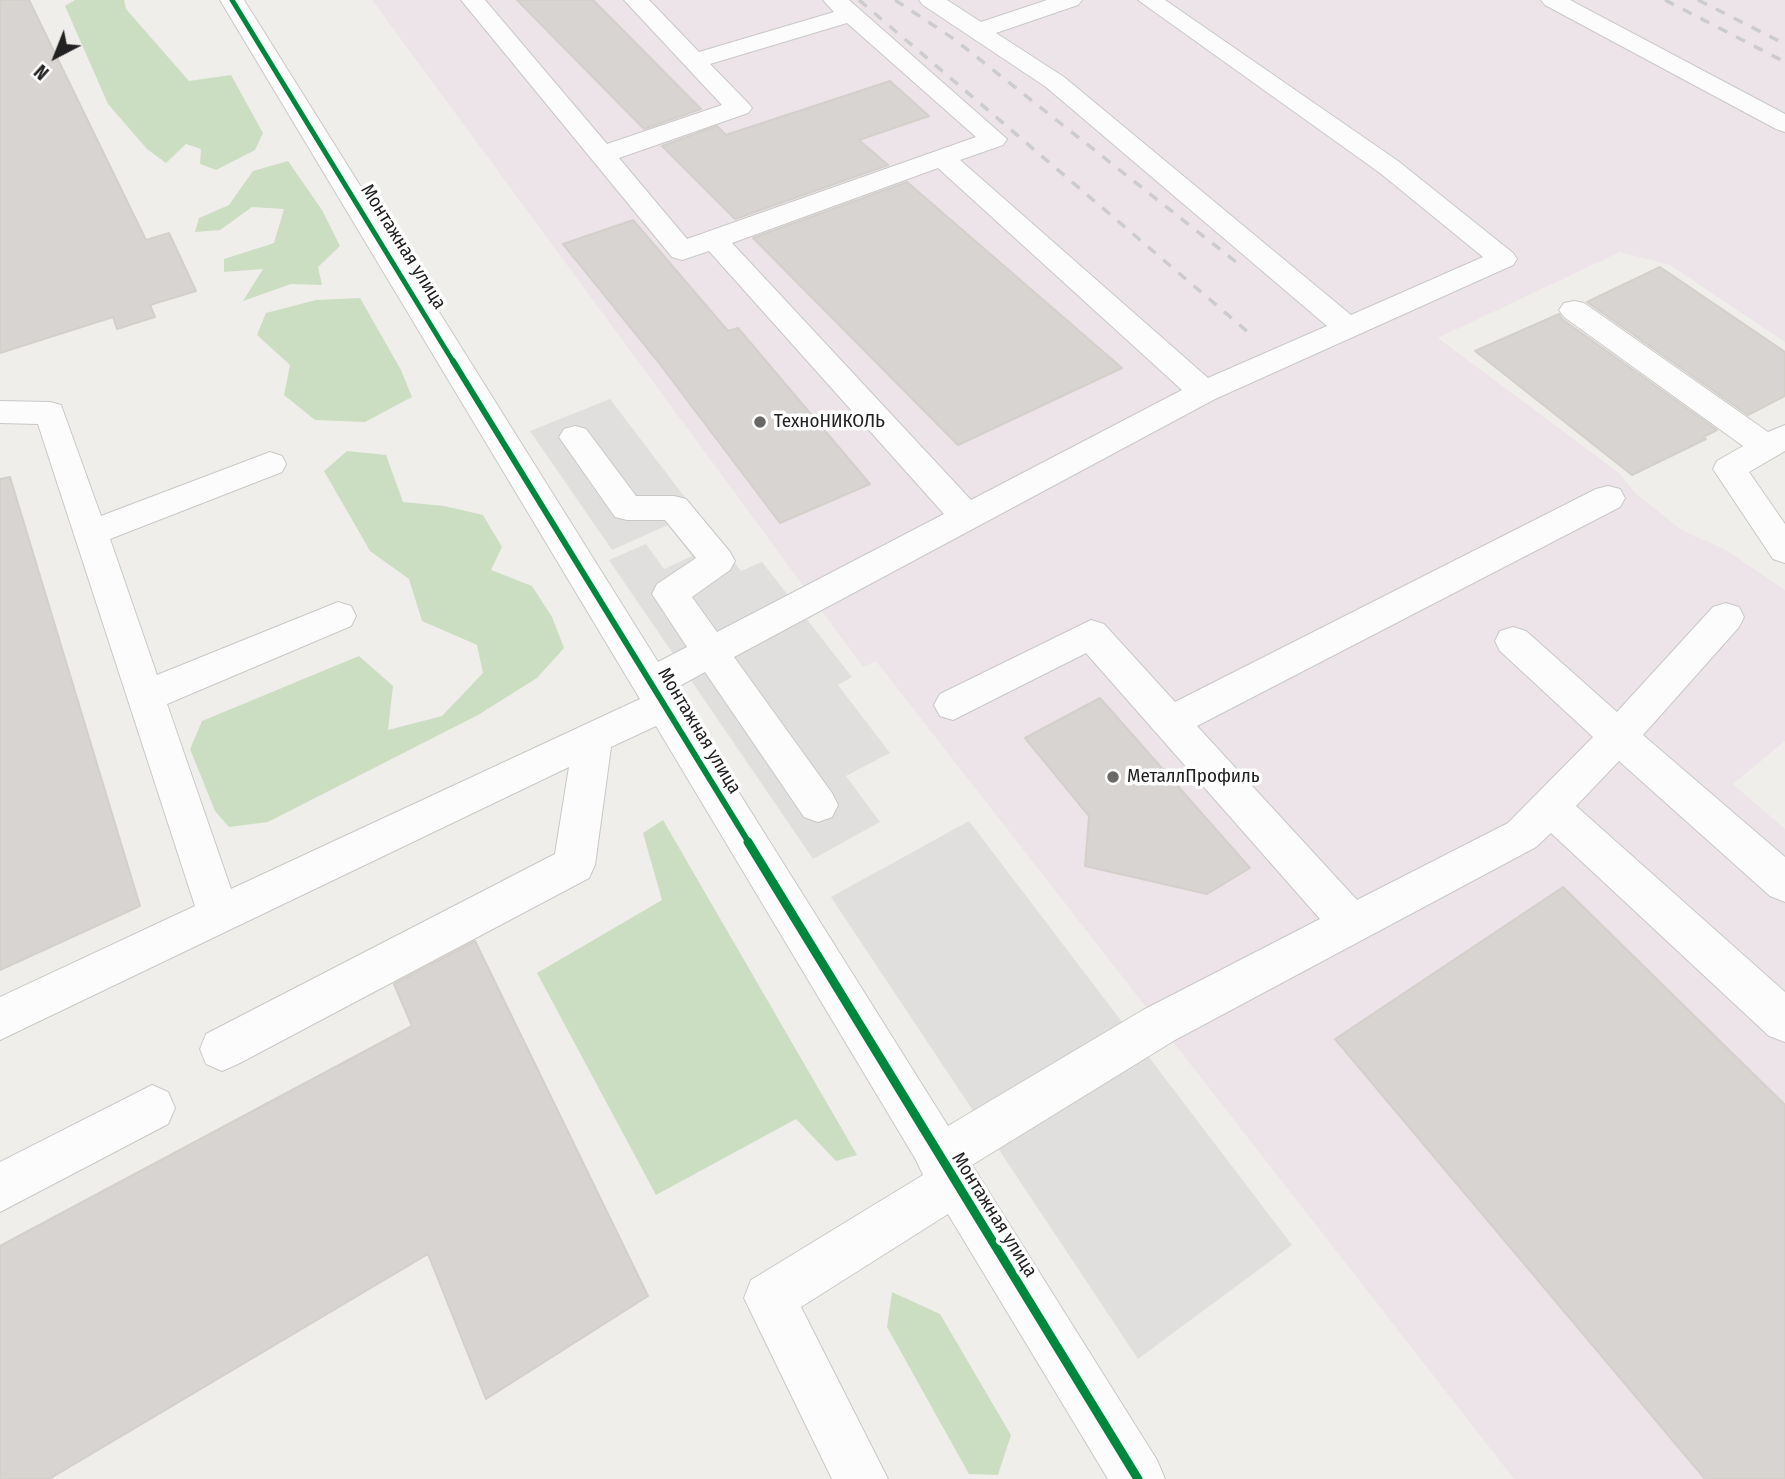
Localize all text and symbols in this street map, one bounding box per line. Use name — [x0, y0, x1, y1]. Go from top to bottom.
north arrow — [21, 21, 91, 91]
text: N — [30, 60, 54, 84]
street label: Монтажная улица — [355, 180, 451, 314]
place label: ТехноНИКОЛЬ — [774, 411, 885, 433]
marker: ТехноНИКОЛЬ — [752, 414, 768, 430]
street label: Монтажная улица — [652, 664, 746, 798]
place label: МеталлПрофиль — [1127, 766, 1260, 788]
marker: МеталлПрофиль — [1105, 769, 1121, 785]
street label: Монтажная улица — [946, 1148, 1042, 1282]

